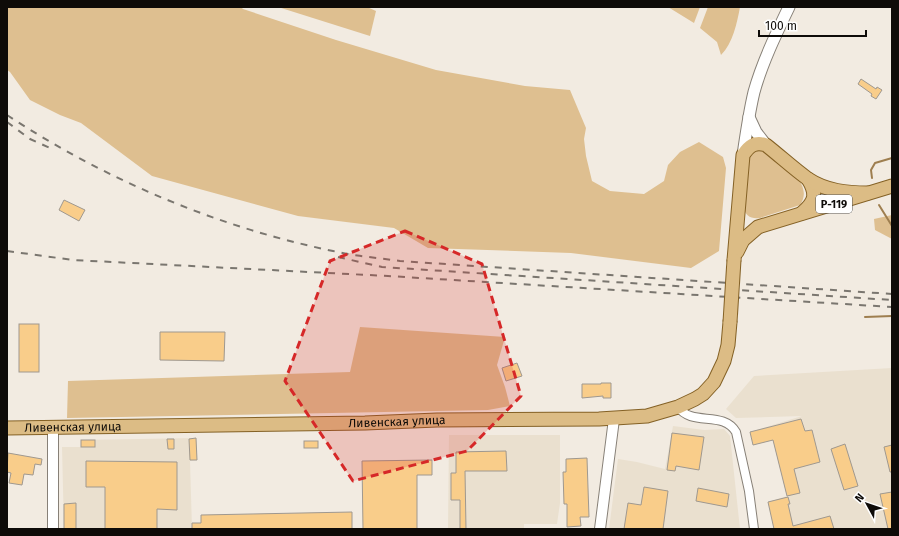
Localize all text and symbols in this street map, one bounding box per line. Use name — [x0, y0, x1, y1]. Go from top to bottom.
scale bar — [759, 12, 866, 38]
text: 100 m — [765, 19, 797, 33]
road number: Р-119 — [816, 195, 852, 213]
street label: Ливенская улица — [348, 413, 446, 430]
street label: Ливенская улица — [24, 419, 122, 435]
north arrow — [847, 484, 887, 524]
text: N — [852, 491, 867, 505]

